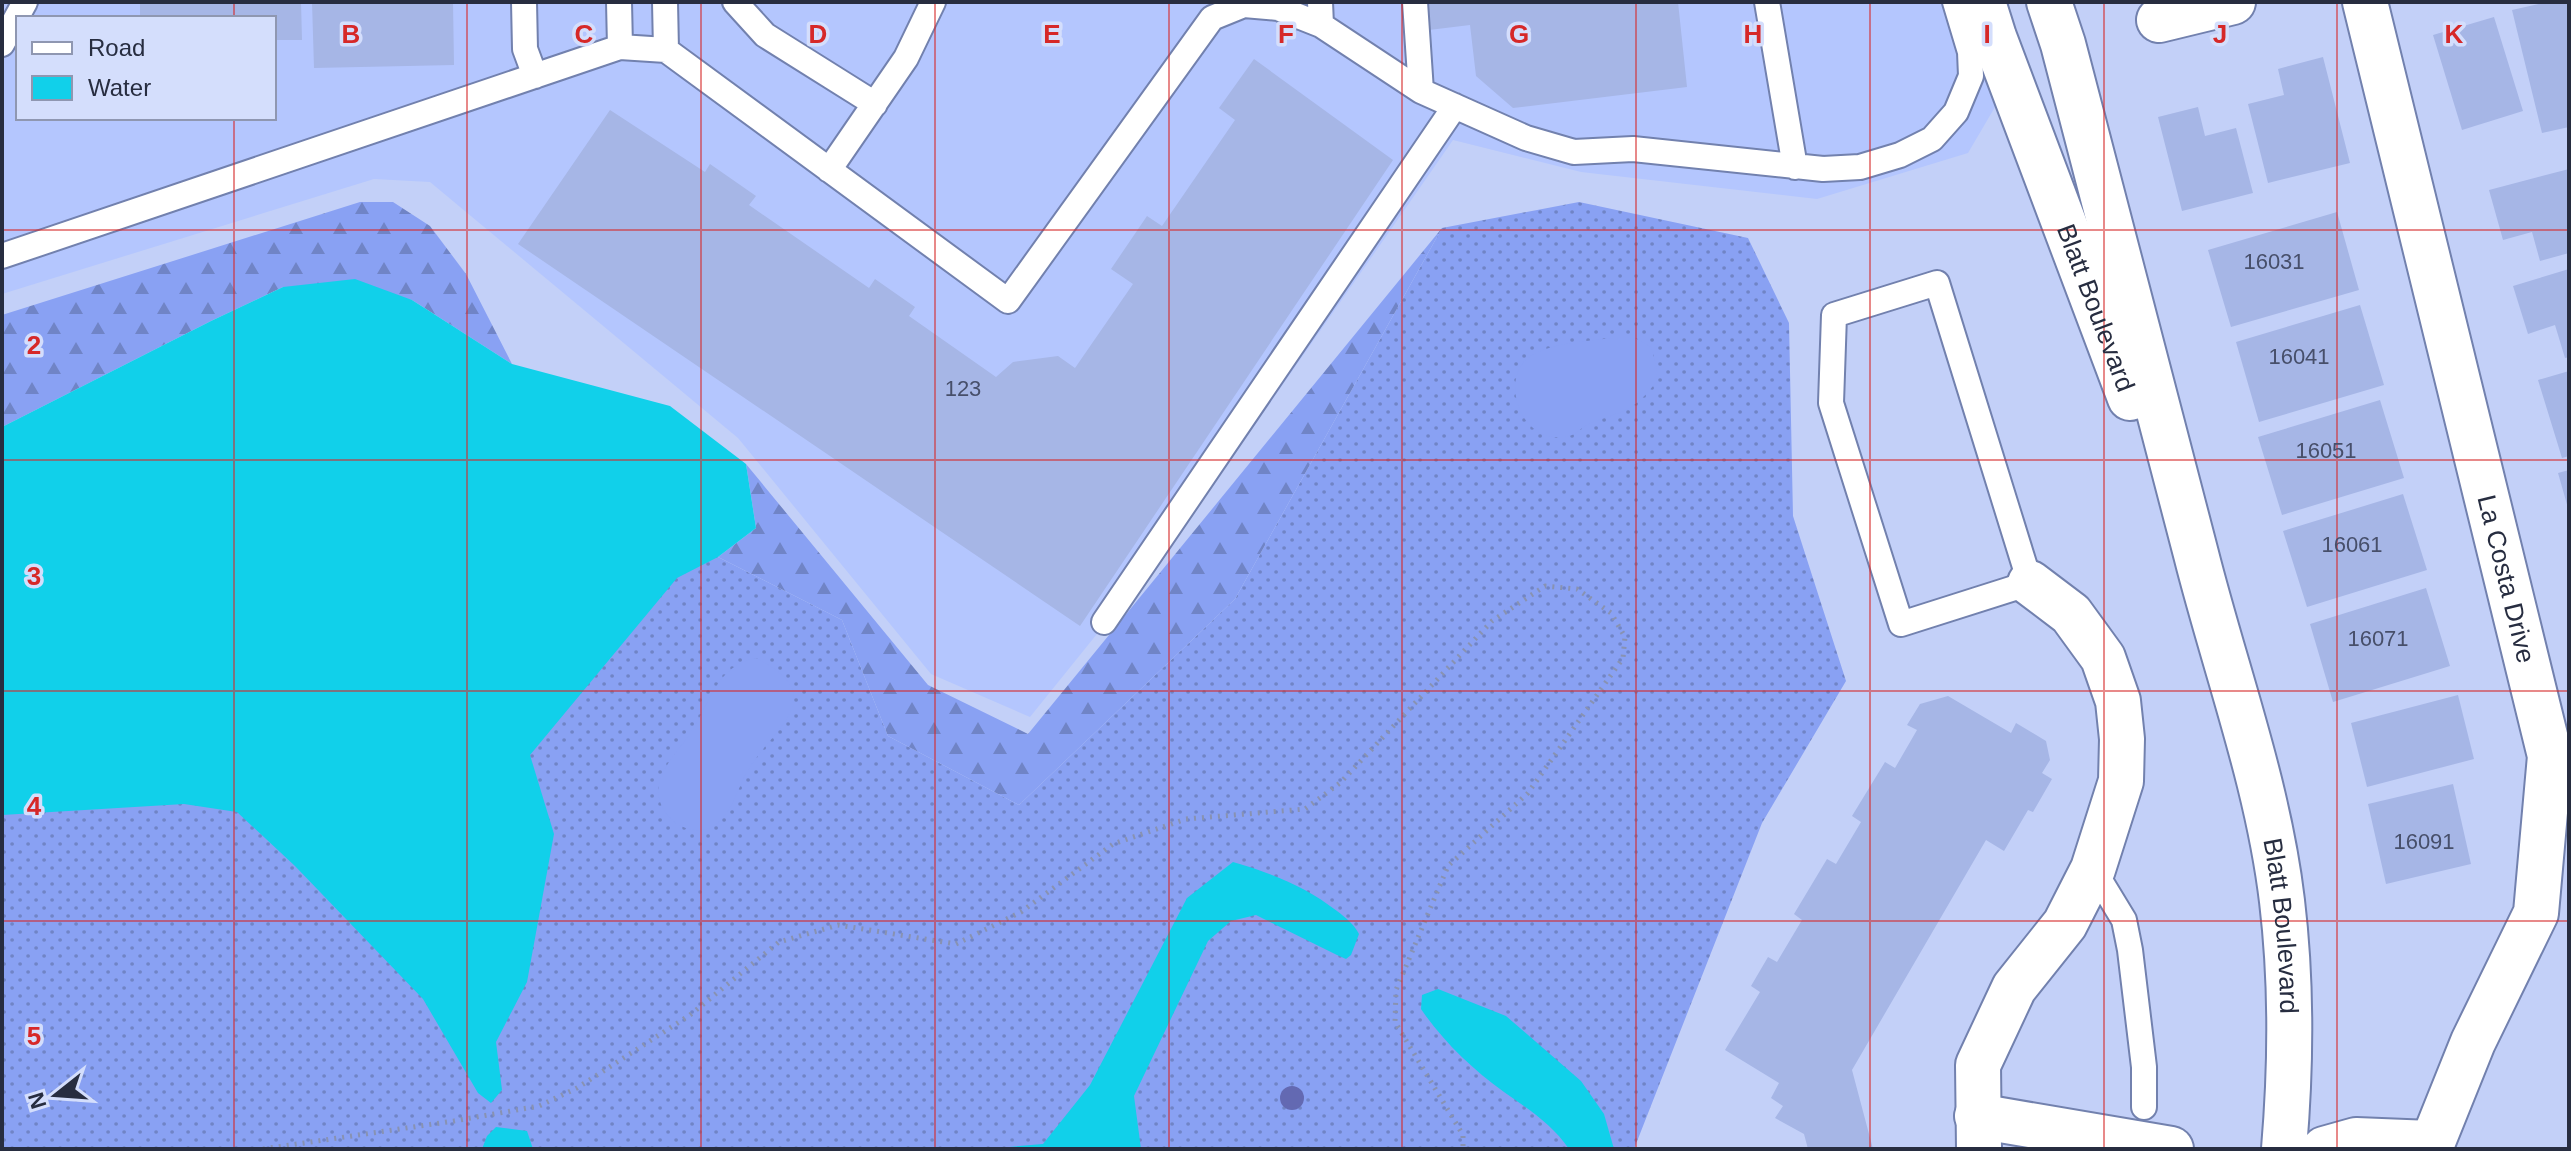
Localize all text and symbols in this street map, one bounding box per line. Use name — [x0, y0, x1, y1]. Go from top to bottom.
legend — [16, 16, 276, 120]
text: B — [342, 19, 360, 49]
text: C — [575, 19, 594, 49]
text: D — [809, 19, 827, 49]
text: E — [1043, 19, 1061, 49]
text: F — [1278, 19, 1294, 49]
text: G — [1509, 19, 1529, 49]
text: H — [1744, 19, 1762, 49]
text: I — [1983, 19, 1991, 49]
text: J — [2213, 19, 2227, 49]
text: K — [2445, 19, 2464, 49]
text: Road — [88, 34, 145, 61]
text: Water — [88, 74, 151, 101]
street label: Blatt Boulevard — [2051, 220, 2141, 396]
house number: 16031 — [2243, 249, 2305, 274]
text: 2 — [27, 330, 41, 360]
house number: 16041 — [2268, 344, 2330, 369]
house number: 123 — [945, 376, 981, 401]
house number: 16051 — [2295, 438, 2357, 463]
street label: La Costa Drive — [2471, 492, 2542, 666]
house number: 16061 — [2321, 532, 2383, 557]
text: 3 — [27, 561, 41, 591]
house number: 16071 — [2347, 626, 2409, 651]
text: 4 — [27, 791, 42, 821]
house number: 16091 — [2393, 829, 2455, 854]
street label: Blatt Boulevard — [2257, 836, 2304, 1014]
text: 5 — [27, 1021, 41, 1051]
north arrow — [16, 1055, 96, 1135]
text: N — [23, 1089, 52, 1112]

